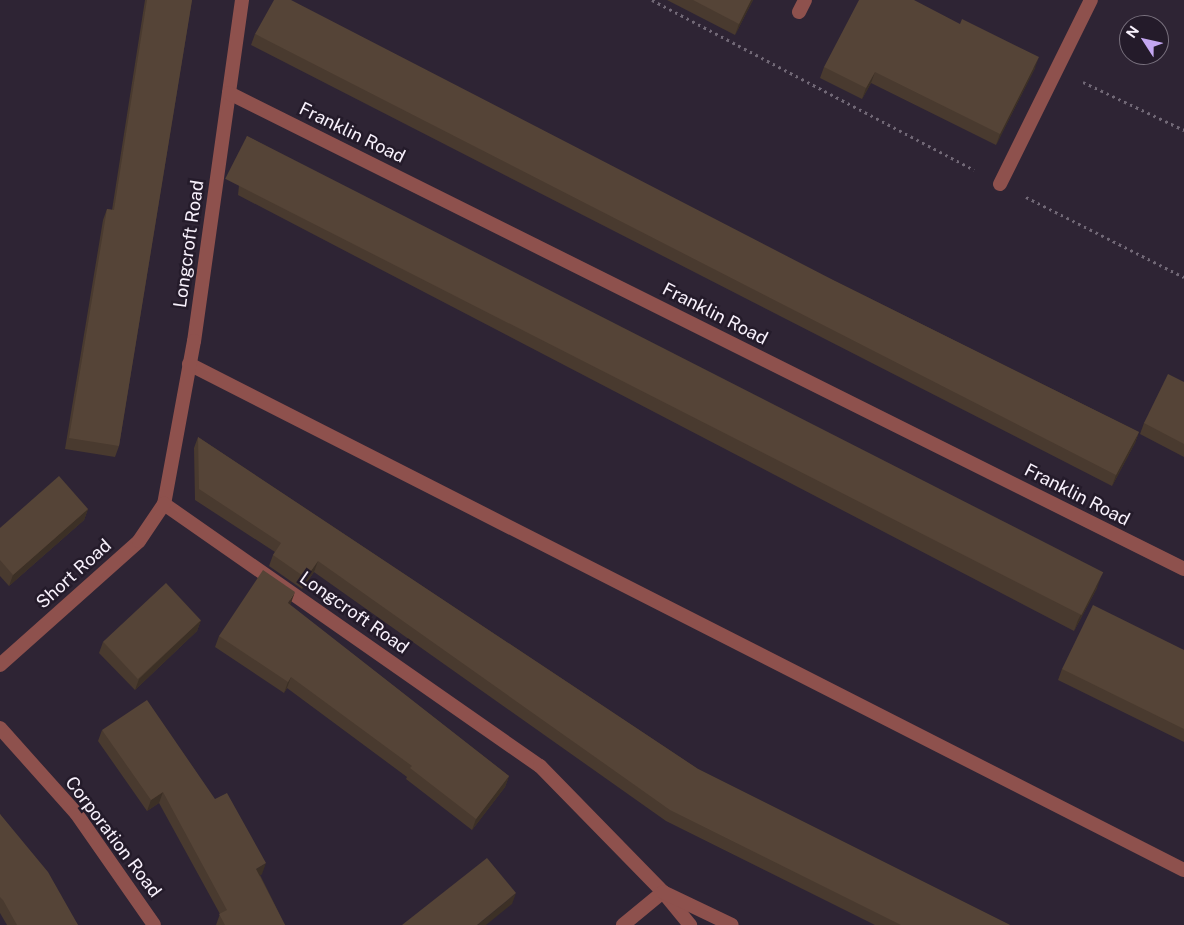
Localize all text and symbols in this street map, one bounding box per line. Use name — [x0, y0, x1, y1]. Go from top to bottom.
north arrow — [1119, 15, 1169, 65]
text: N — [1123, 23, 1142, 41]
street label: Franklin Road — [296, 98, 408, 168]
street label: Longcroft Road — [169, 179, 209, 309]
street label: Franklin Road — [659, 278, 771, 350]
street label: Franklin Road — [1021, 459, 1133, 531]
street label: Short Road — [32, 535, 116, 613]
street label: Longcroft Road — [295, 567, 413, 659]
street label: Corporation Road — [61, 772, 165, 902]

